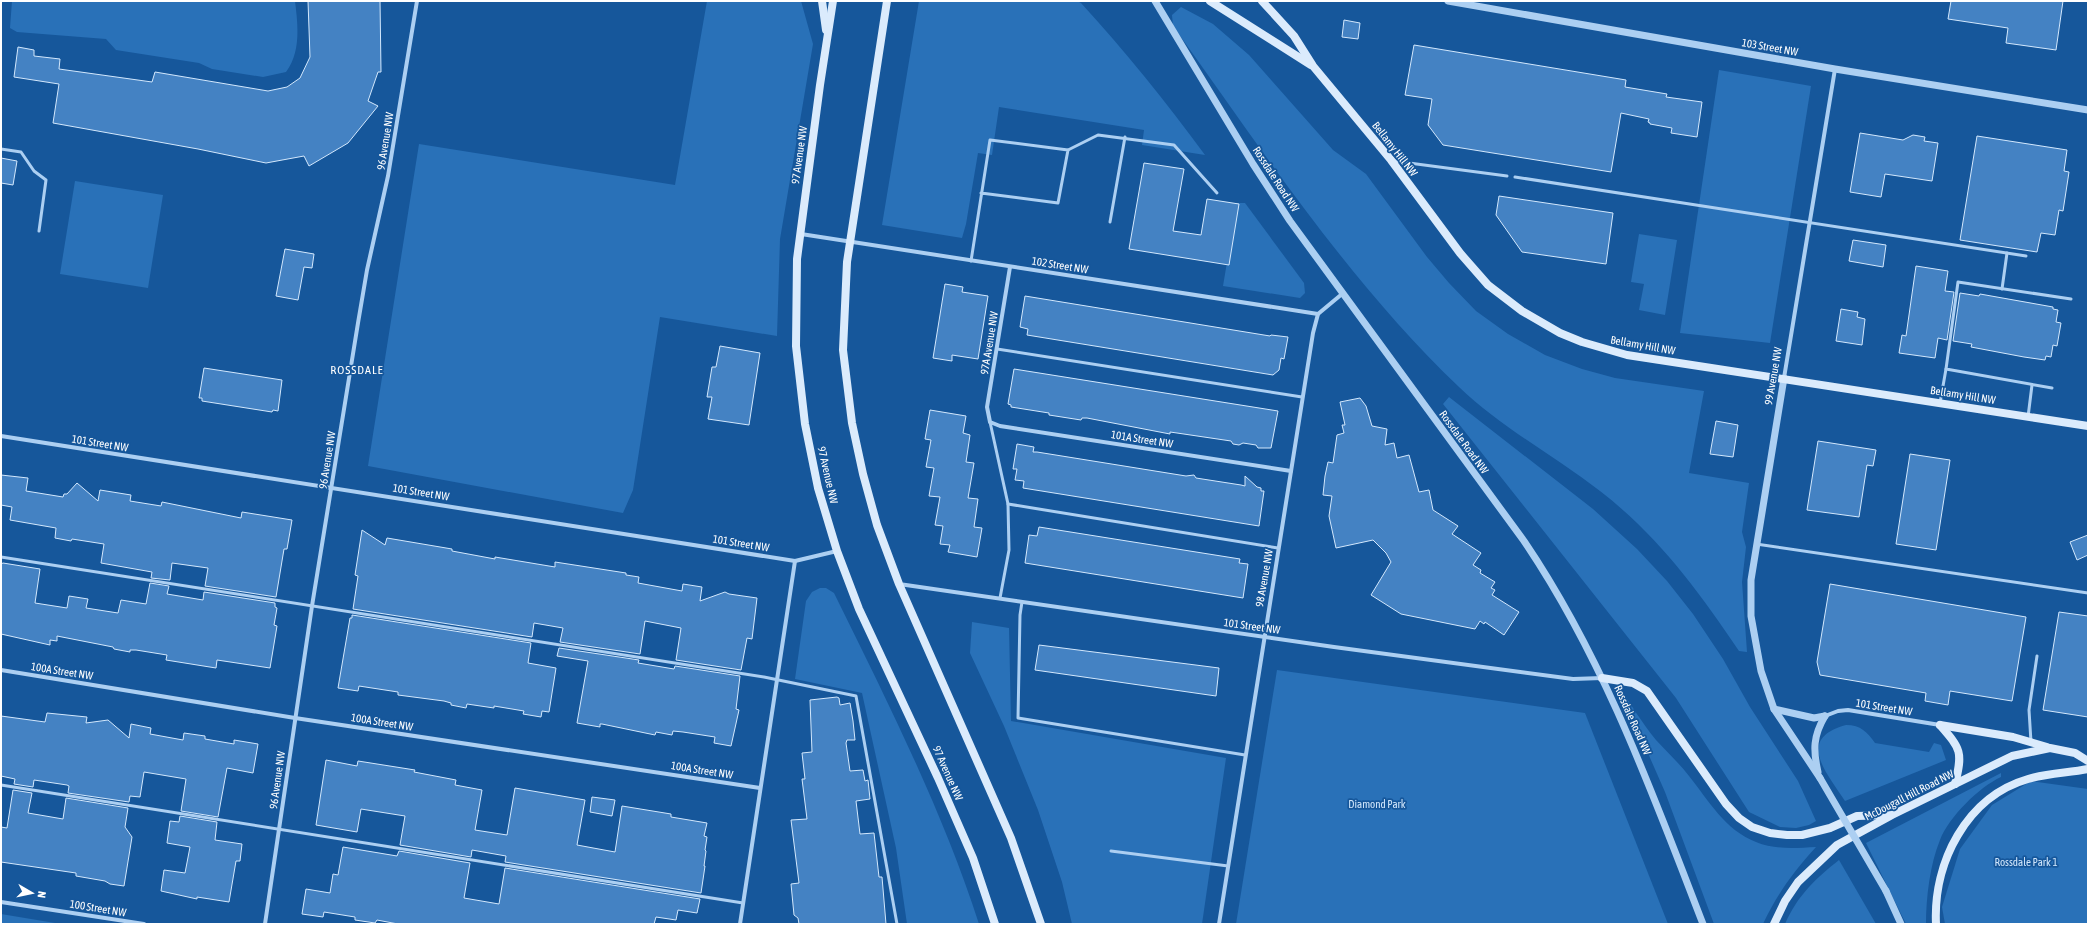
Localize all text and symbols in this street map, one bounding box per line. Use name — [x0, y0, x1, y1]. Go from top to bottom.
street label: 103 Street NW — [1741, 36, 1799, 58]
street label: 96 Avenue NW — [375, 111, 395, 171]
street label: Bellamy Hill NW — [1370, 119, 1420, 179]
street label: 97 Avenue NW — [789, 125, 809, 185]
street label: Rossdale Road NW — [1251, 144, 1301, 214]
street label: 102 Street NW — [1031, 255, 1089, 275]
street label: 97A Avenue NW — [978, 311, 1000, 375]
street label: Bellamy Hill NW — [1610, 333, 1676, 357]
street label: 99 Avenue NW — [1762, 346, 1784, 406]
district label: ROSSDALE — [330, 363, 384, 377]
street label: Bellamy Hill NW — [1930, 384, 1996, 406]
street label: Rossdale Road NW — [1437, 408, 1491, 476]
street label: 101A Street NW — [1110, 428, 1174, 450]
street label: 96 Avenue NW — [317, 430, 337, 490]
street label: 101 Street NW — [71, 433, 129, 453]
street label: 97 Avenue NW — [816, 445, 840, 505]
street label: 101 Street NW — [392, 482, 450, 502]
street label: 101 Street NW — [712, 533, 770, 553]
street label: 98 Avenue NW — [1253, 548, 1275, 608]
street label: 101 Street NW — [1223, 616, 1281, 636]
street label: 100A Street NW — [30, 660, 94, 682]
street label: Rossdale Road NW — [1612, 683, 1654, 757]
street label: 101 Street NW — [1855, 697, 1913, 717]
street label: 100A Street NW — [350, 711, 414, 733]
street label: 97 Avenue NW — [931, 744, 965, 802]
street label: 96 Avenue NW — [267, 750, 287, 810]
street label: 100A Street NW — [670, 759, 734, 781]
street label: McDougall Hill Road NW — [1862, 767, 1956, 823]
park label: Diamond Park — [1348, 798, 1406, 810]
park label: Rossdale Park 1 — [1994, 856, 2058, 868]
north arrow — [12, 873, 52, 913]
text: N — [35, 890, 48, 899]
street label: 100 Street NW — [69, 898, 127, 918]

